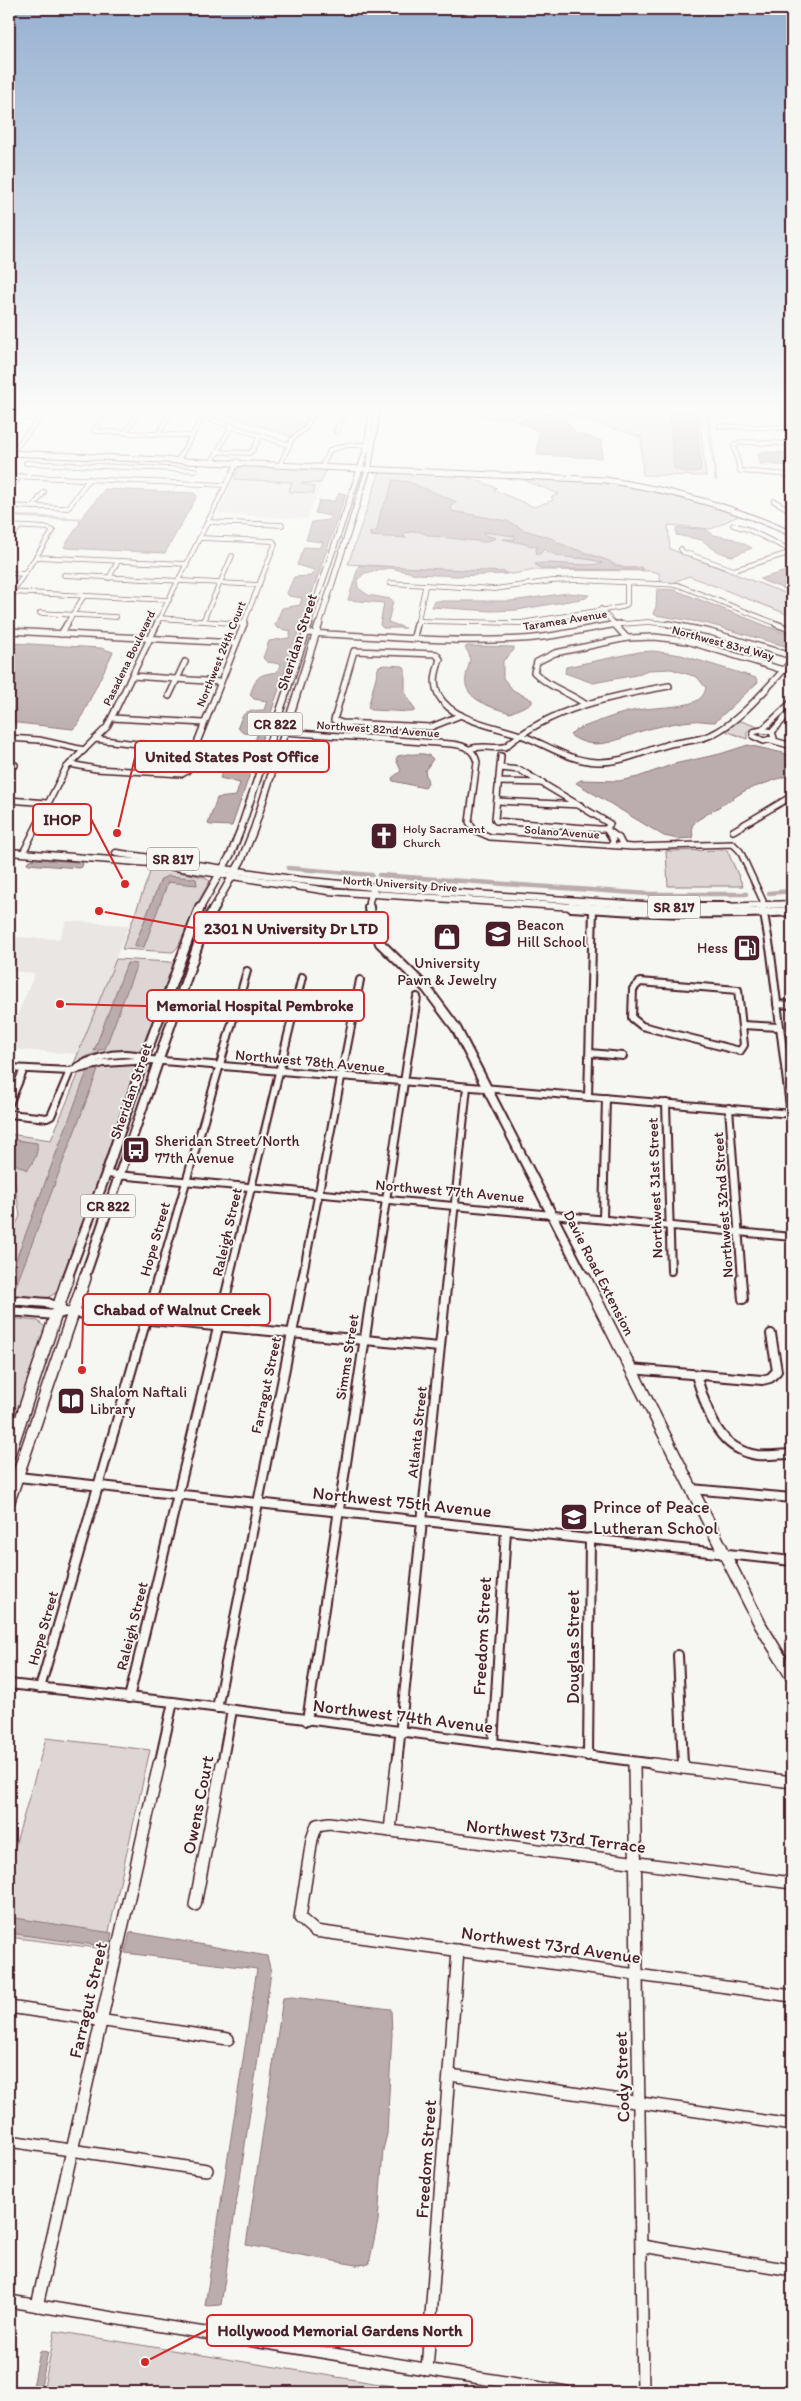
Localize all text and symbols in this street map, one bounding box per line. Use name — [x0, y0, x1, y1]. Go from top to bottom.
street label: Sheridan Street — [273, 591, 321, 693]
street label: Northwest 24th Court — [193, 599, 249, 709]
street label: Taramea Avenue — [522, 606, 608, 634]
street label: Pasadena Boulevard — [100, 608, 158, 708]
street label: Northwest 83rd Way — [670, 623, 776, 663]
road number: CR 822 — [248, 712, 302, 736]
street label: Northwest 82nd Avenue — [316, 718, 440, 740]
callout: United States Post Office — [135, 741, 329, 772]
text: United States Post Office — [145, 747, 319, 766]
callout: IHOP — [33, 804, 91, 835]
text: IHOP — [43, 810, 82, 829]
church icon: Holy Sacrament Church — [369, 821, 399, 851]
place label: Holy Sacrament Church — [403, 822, 486, 850]
street label: Solano Avenue — [524, 822, 600, 842]
road number: SR 817 — [147, 848, 199, 871]
street label: North University Drive — [342, 873, 458, 895]
road number: SR 817 — [648, 896, 700, 919]
callout: 2301 N University Dr LTD — [194, 912, 388, 943]
place label: Beacon Hill School — [517, 916, 587, 951]
text: 2301 N University Dr LTD — [204, 919, 378, 939]
school or university icon: Beacon Hill School — [483, 919, 513, 949]
shop icon: University Pawn & Jewelry — [432, 922, 462, 952]
fuel station icon: Hess — [732, 933, 762, 963]
place label: Hess — [697, 939, 728, 957]
place label: University Pawn & Jewelry — [397, 954, 497, 989]
callout: Memorial Hospital Pembroke — [147, 990, 364, 1021]
text: Memorial Hospital Pembroke — [156, 996, 354, 1016]
street label: Sheridan Street — [106, 1040, 156, 1142]
street label: Northwest 78th Avenue — [234, 1045, 386, 1077]
street label: Northwest 31st Street — [644, 1117, 666, 1259]
street label: Northwest 32nd Street — [709, 1131, 737, 1279]
place label: Sheridan Street/North 77th Avenue — [155, 1132, 300, 1167]
bus stop icon: Sheridan Street/North 77th Avenue — [121, 1135, 151, 1165]
street label: Northwest 77th Avenue — [375, 1176, 525, 1206]
street label: Raleigh Street — [208, 1185, 246, 1278]
road number: CR 822 — [80, 1194, 136, 1218]
street label: Hope Street — [136, 1199, 174, 1278]
street label: Davie Road Extension — [560, 1207, 639, 1339]
callout: Chabad of Walnut Creek — [83, 1294, 270, 1325]
text: Chabad of Walnut Creek — [94, 1300, 261, 1319]
street label: Simms Street — [331, 1312, 363, 1401]
street label: Farragut Street — [247, 1334, 285, 1435]
place label: Shalom Naftali Library — [90, 1383, 187, 1418]
street label: Atlanta Street — [403, 1385, 431, 1479]
library icon: Shalom Naftali Library — [56, 1386, 86, 1416]
street label: Northwest 75th Avenue — [311, 1482, 493, 1522]
place label: Prince of Peace Lutheran School — [593, 1496, 718, 1539]
school or university icon: Prince of Peace Lutheran School — [559, 1502, 589, 1532]
street label: Freedom Street — [468, 1576, 496, 1696]
street label: Raleigh Street — [112, 1579, 152, 1672]
street label: Hope Street — [24, 1588, 62, 1667]
street label: Douglas Street — [562, 1590, 584, 1704]
street label: Northwest 74th Avenue — [312, 1694, 494, 1738]
street label: Owens Court — [178, 1753, 218, 1856]
street label: Northwest 73rd Terrace — [465, 1814, 647, 1858]
street label: Northwest 73rd Avenue — [460, 1922, 642, 1968]
street label: Farragut Street — [64, 1939, 112, 2060]
street label: Cody Street — [609, 2031, 635, 2123]
street label: Freedom Street — [411, 2099, 441, 2219]
callout: Hollywood Memorial Gardens North — [207, 2315, 472, 2346]
text: Hollywood Memorial Gardens North — [218, 2321, 463, 2341]

